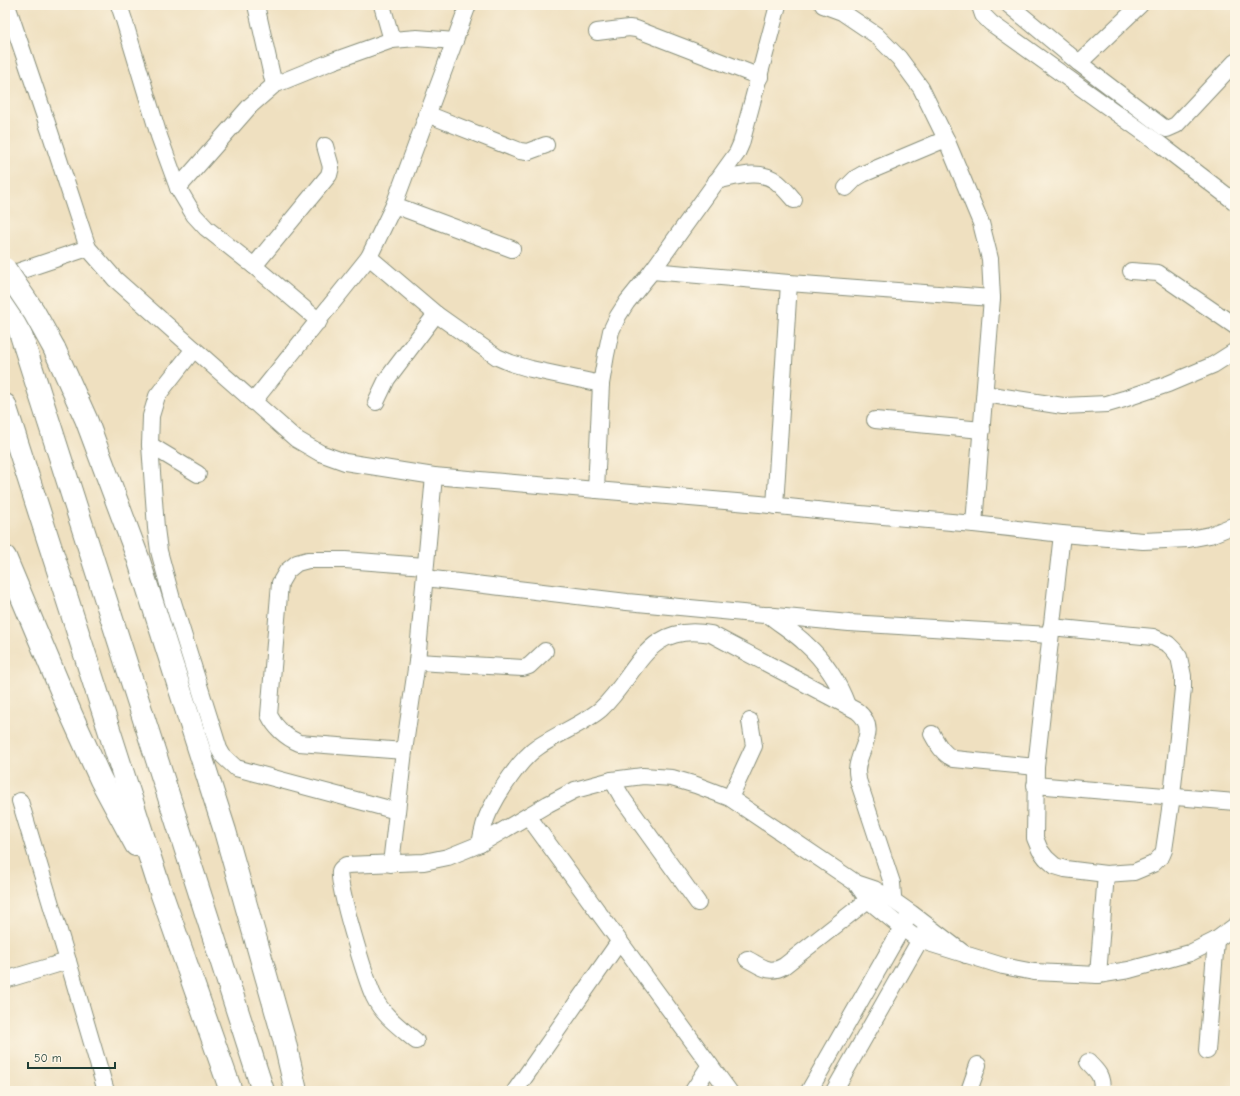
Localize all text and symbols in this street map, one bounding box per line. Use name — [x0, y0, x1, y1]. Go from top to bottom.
scale bar — [28, 1044, 115, 1070]
text: 50 m — [34, 1051, 62, 1065]

